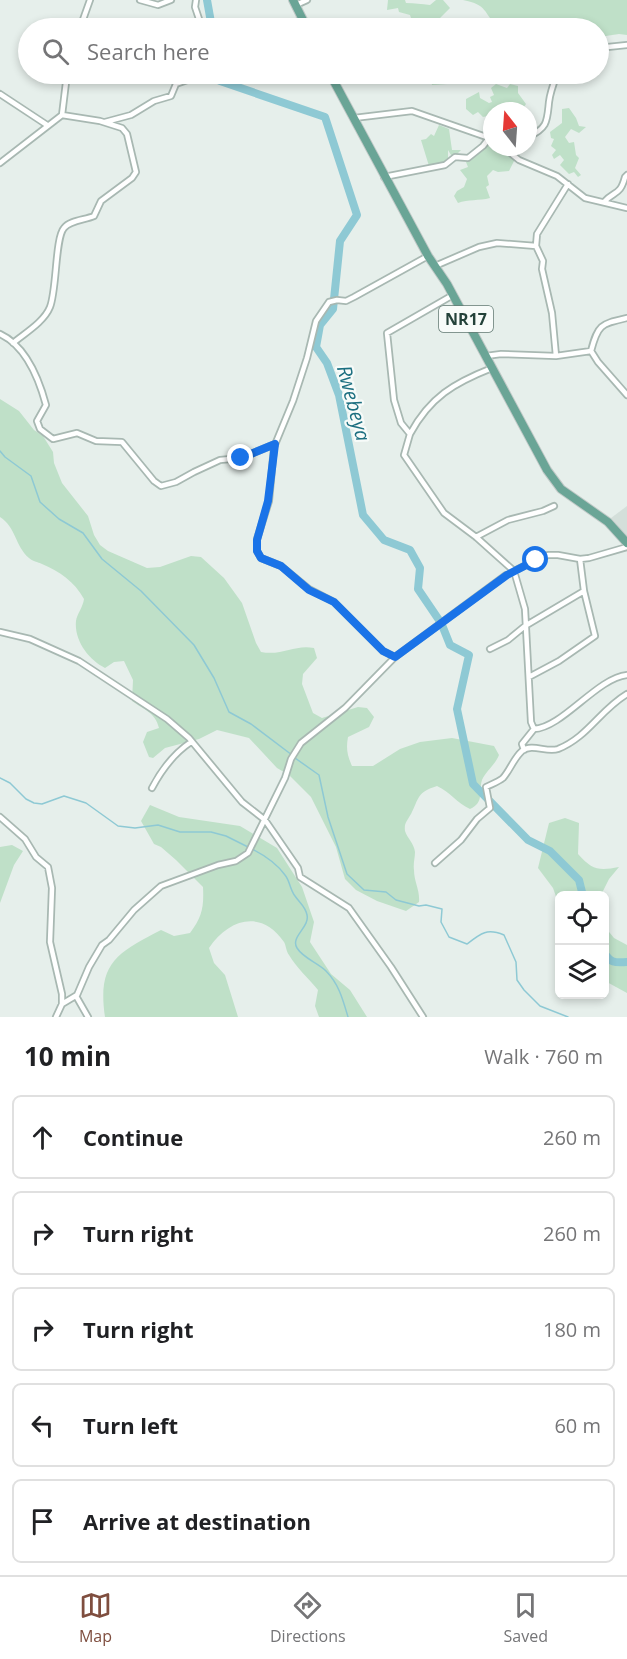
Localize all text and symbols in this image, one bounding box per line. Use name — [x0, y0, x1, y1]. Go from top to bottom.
search box — [18, 18, 609, 84]
icon: search — [39, 35, 72, 68]
text: Search here — [87, 36, 210, 66]
north arrow — [483, 102, 537, 156]
road number: NR17 — [439, 306, 493, 332]
water label: Rwebeya — [331, 362, 377, 444]
route end — [227, 444, 253, 470]
route start — [522, 546, 548, 572]
map controls — [555, 891, 609, 999]
button: locate — [555, 891, 609, 945]
button: layers — [555, 945, 609, 999]
text: 10 min — [24, 1038, 111, 1074]
text: Walk · 760 m — [484, 1043, 603, 1070]
icon: ahead — [26, 1121, 59, 1154]
text: Continue — [83, 1122, 183, 1152]
text: 260 m — [543, 1124, 601, 1151]
icon: right — [26, 1217, 59, 1250]
text: Turn right — [83, 1218, 194, 1248]
text: 260 m — [543, 1220, 601, 1247]
icon: right — [26, 1313, 59, 1346]
text: Turn right — [83, 1314, 194, 1344]
text: 180 m — [543, 1316, 601, 1343]
icon: left — [26, 1409, 59, 1442]
text: Turn left — [83, 1410, 178, 1440]
text: 60 m — [554, 1412, 601, 1439]
icon: arrive — [26, 1505, 59, 1538]
text: Arrive at destination — [83, 1506, 311, 1536]
tab: Map — [79, 1589, 112, 1647]
tab: Directions — [270, 1589, 346, 1647]
tab: Saved — [504, 1589, 548, 1647]

